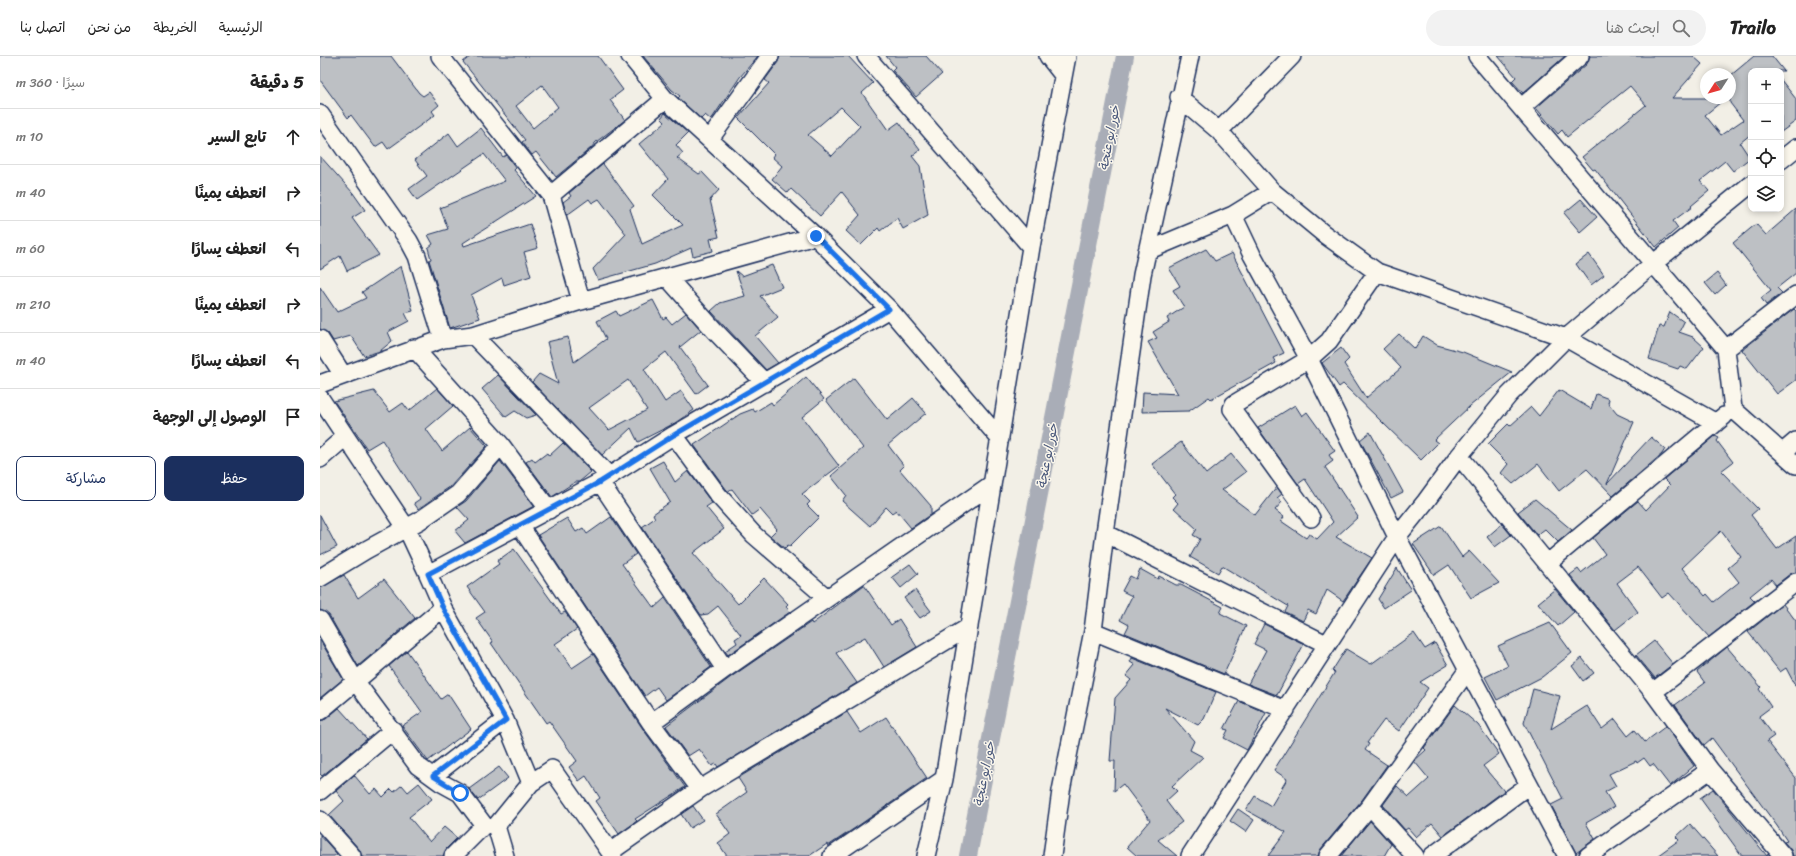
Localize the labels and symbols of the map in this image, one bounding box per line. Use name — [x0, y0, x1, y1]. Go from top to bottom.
north arrow — [1700, 68, 1736, 104]
water label: خور ابو عنجة — [1091, 102, 1127, 172]
route end — [807, 227, 825, 245]
water label: خور ابو عنجة — [1029, 420, 1065, 490]
water label: خور ابو عنجة — [966, 738, 1002, 808]
route start — [451, 784, 469, 802]

